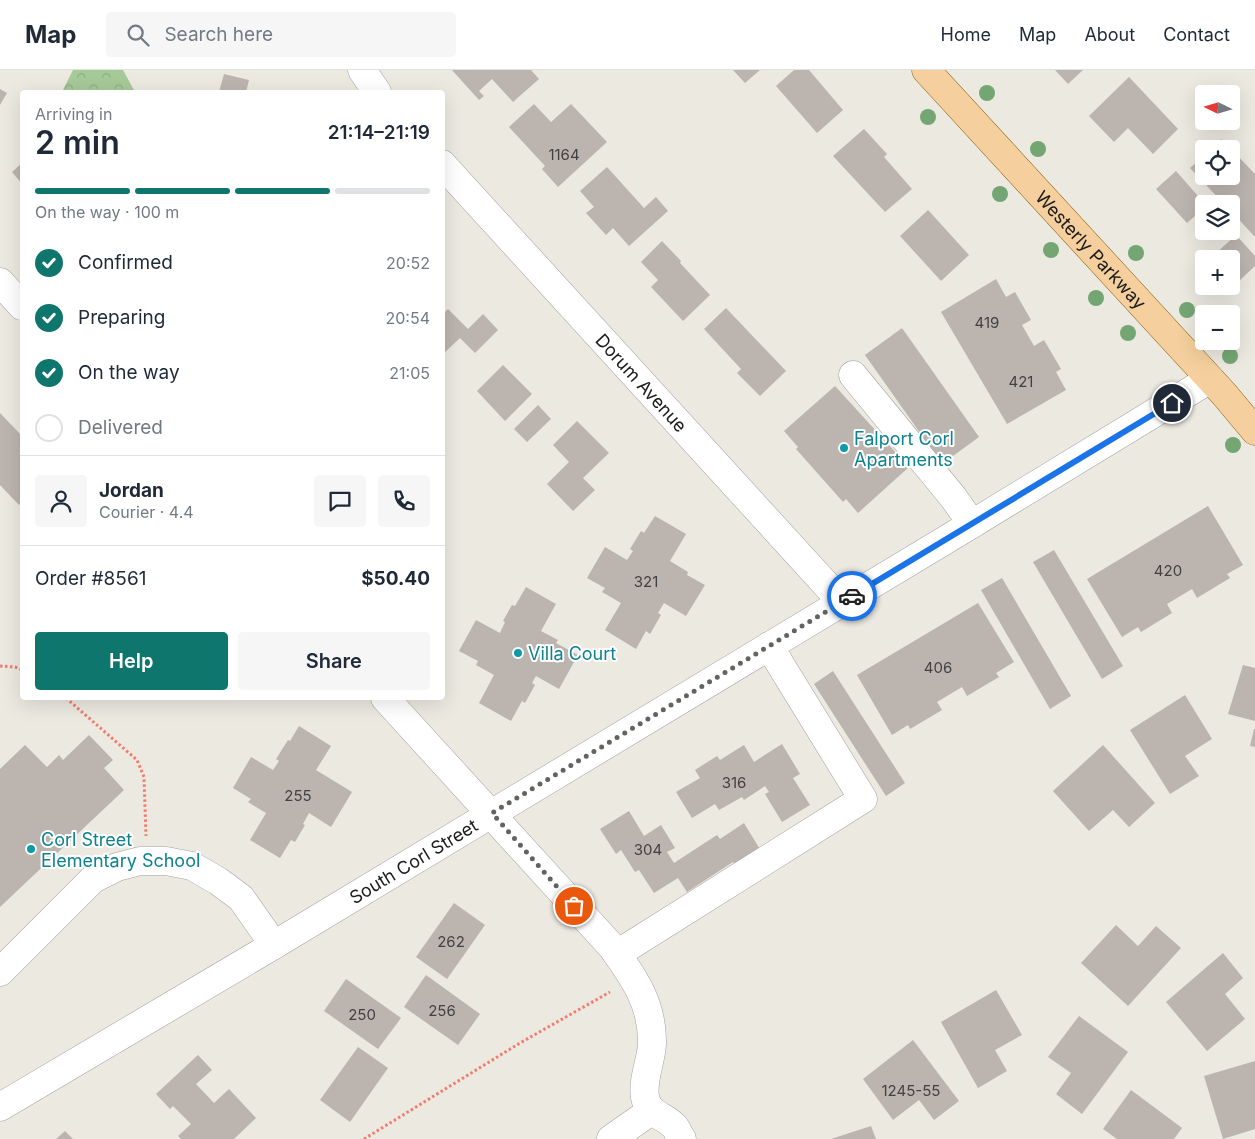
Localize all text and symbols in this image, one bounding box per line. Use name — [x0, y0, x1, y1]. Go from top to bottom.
search box — [106, 12, 456, 57]
text: Map — [25, 20, 76, 49]
icon: search — [124, 21, 152, 49]
text: Search here — [164, 23, 273, 46]
text: Home — [941, 24, 991, 45]
text: Map — [1019, 24, 1056, 45]
text: About — [1084, 24, 1135, 45]
text: Contact — [1163, 24, 1230, 45]
north arrow — [1195, 85, 1240, 130]
map controls — [1195, 85, 1240, 350]
text: Arriving in — [35, 104, 112, 124]
text: 21:14–21:19 — [328, 121, 430, 144]
text: 2 min — [35, 123, 120, 162]
button: locate — [1195, 140, 1240, 185]
house number: 1164 — [548, 145, 580, 164]
street label: Westerly Parkway — [1032, 186, 1151, 313]
button: layers — [1195, 195, 1240, 240]
text: On the way · 100 m — [35, 202, 179, 222]
icon: check — [35, 249, 63, 277]
button: + — [1195, 250, 1240, 295]
text: Confirmed — [78, 251, 173, 274]
text: 20:52 — [386, 253, 430, 273]
icon: check — [35, 304, 63, 332]
button: − — [1195, 305, 1240, 350]
text: Preparing — [78, 306, 165, 329]
text: 20:54 — [385, 308, 430, 328]
house number: 419 — [975, 313, 999, 332]
street label: Dorum Avenue — [592, 329, 692, 436]
icon: check — [35, 359, 63, 387]
text: On the way — [78, 361, 180, 384]
text: 21:05 — [389, 363, 430, 383]
house number: 421 — [1009, 372, 1033, 391]
pin — [1151, 382, 1193, 424]
icon: home — [1158, 389, 1186, 417]
text: Delivered — [78, 416, 163, 439]
place label: Falport Corl Apartments — [854, 428, 954, 470]
marker: Falport Corl Apartments — [838, 442, 850, 454]
button: person — [35, 475, 87, 527]
button: chat — [314, 475, 366, 527]
button: phone — [378, 475, 430, 527]
text: Jordan — [99, 479, 164, 502]
text: Courier · 4.4 — [99, 502, 194, 522]
house number: 420 — [1154, 561, 1182, 580]
text: Order #8561 — [35, 567, 146, 590]
text: $50.40 — [361, 567, 430, 590]
courier — [827, 571, 877, 621]
house number: 321 — [634, 572, 658, 591]
icon: car — [838, 582, 866, 610]
button: Help — [35, 632, 228, 690]
button: Share — [238, 632, 430, 690]
place label: Villa Court — [528, 643, 616, 664]
marker: Villa Court — [512, 647, 524, 659]
house number: 406 — [924, 658, 952, 677]
house number: 316 — [722, 773, 746, 792]
house number: 255 — [284, 786, 312, 805]
street label: South Corl Street — [345, 814, 481, 908]
place label: Corl Street Elementary School — [41, 829, 200, 871]
house number: 304 — [634, 840, 662, 859]
marker: Corl Street Elementary School — [25, 843, 37, 855]
pin — [553, 885, 595, 927]
icon: bag — [560, 892, 588, 920]
house number: 262 — [437, 932, 465, 951]
house number: 256 — [428, 1001, 456, 1020]
house number: 250 — [348, 1005, 376, 1024]
house number: 1245-55 — [882, 1081, 940, 1100]

